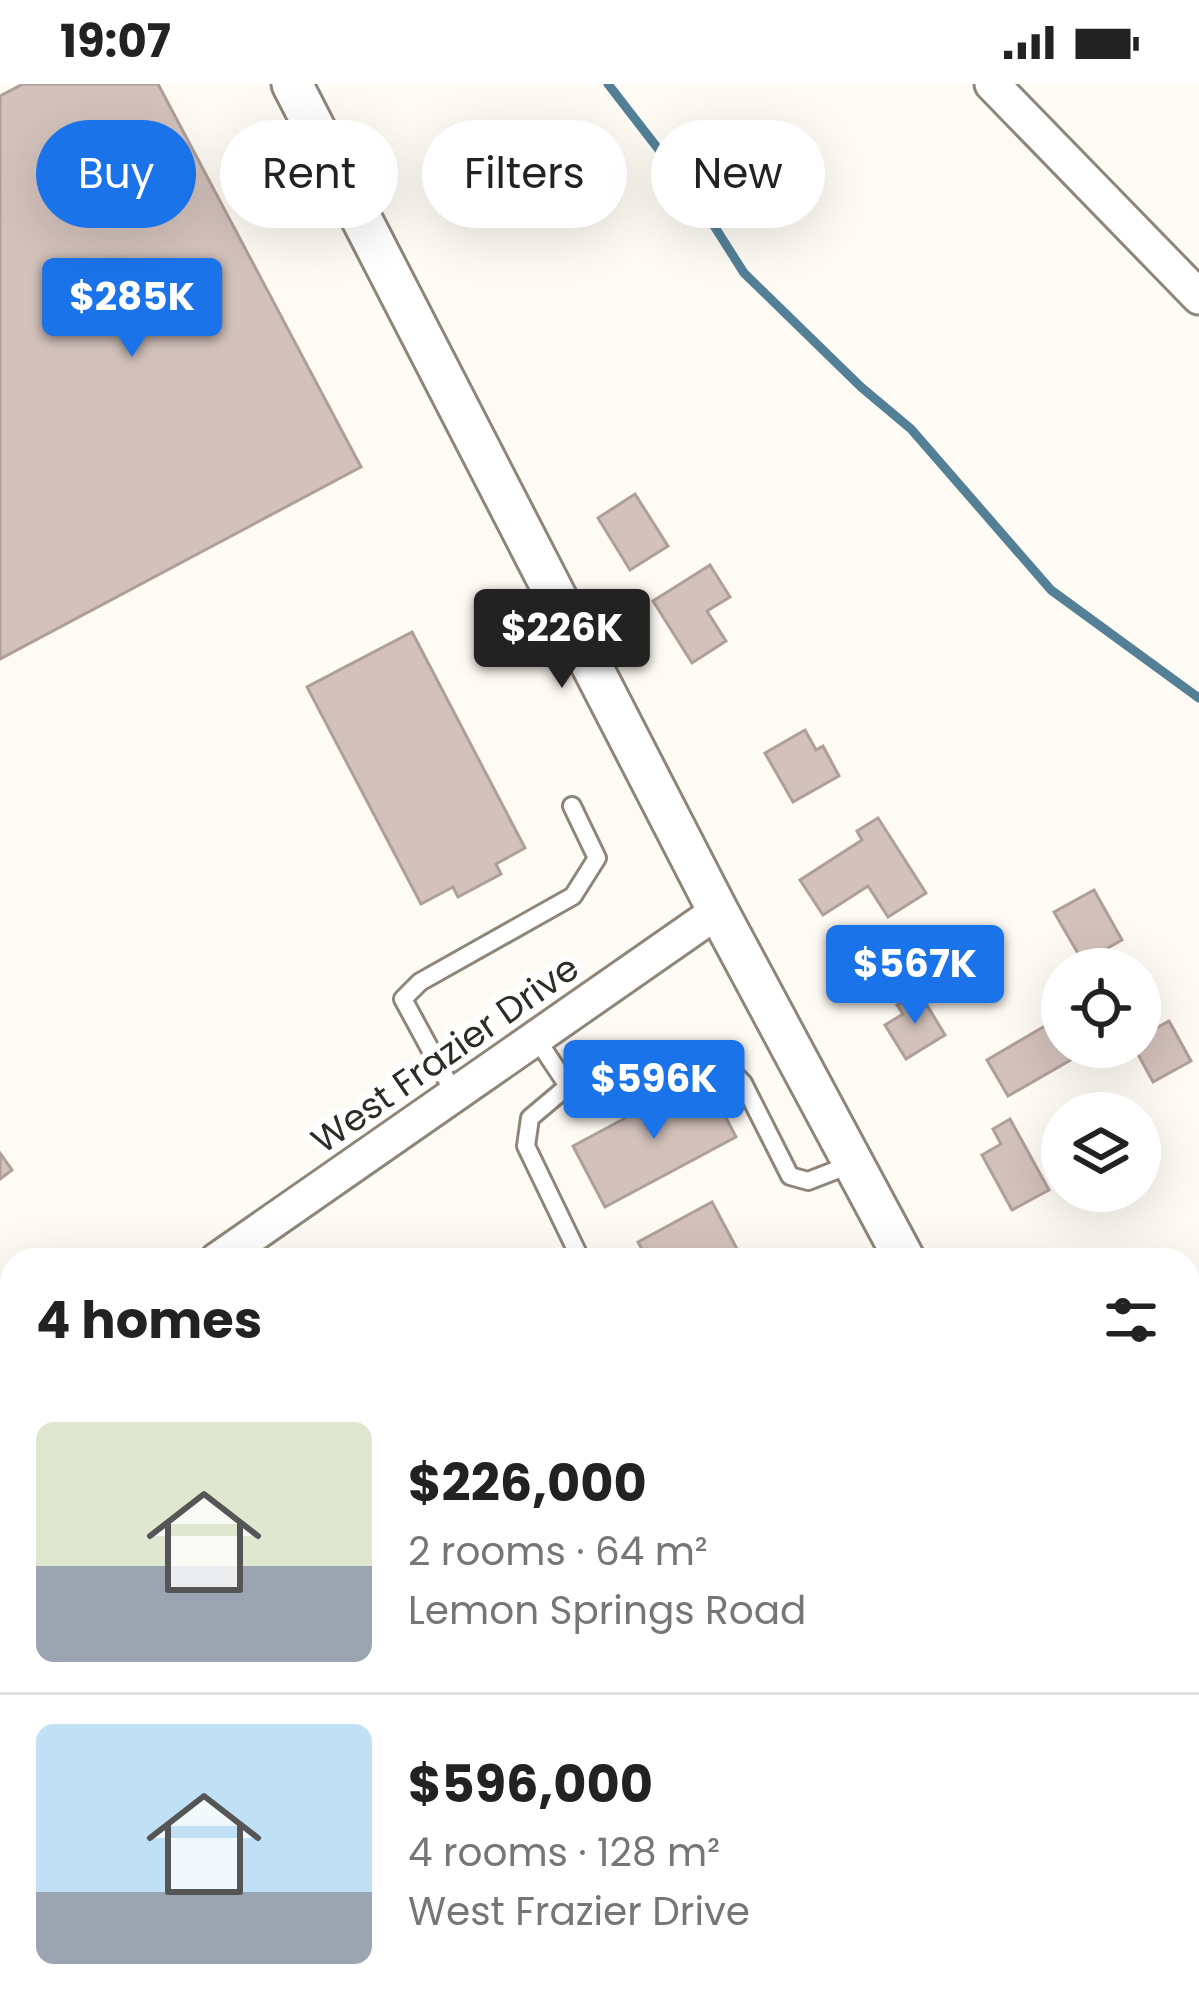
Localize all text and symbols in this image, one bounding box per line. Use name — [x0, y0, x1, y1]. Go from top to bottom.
text: 19:07 — [60, 10, 171, 73]
chip: Buy — [36, 120, 196, 228]
chip: Rent — [220, 120, 398, 228]
chip: Filters — [422, 120, 627, 228]
chip: New — [651, 120, 825, 228]
pin: $285K — [48, 258, 216, 360]
text: $285K — [69, 269, 195, 324]
pin: $226K — [478, 589, 646, 691]
text: $226K — [501, 600, 623, 655]
pin: $567K — [831, 925, 999, 1027]
text: $567K — [853, 936, 977, 991]
street label: West Frazier Drive — [301, 943, 589, 1165]
map controls — [1041, 948, 1161, 1212]
button: locate — [1041, 948, 1161, 1068]
pin: $596K — [570, 1040, 738, 1142]
text: $596K — [590, 1051, 718, 1106]
button: layers — [1041, 1092, 1161, 1212]
text: 4 homes — [36, 1284, 262, 1356]
icon: filters — [1098, 1287, 1164, 1353]
text: $226,000 — [408, 1447, 647, 1519]
icon: home — [132, 1470, 276, 1614]
text: 2 rooms · 64 m² — [408, 1524, 708, 1579]
text: Lemon Springs Road — [408, 1583, 806, 1638]
text: $596,000 — [408, 1748, 653, 1820]
icon: home — [132, 1772, 276, 1916]
text: 4 rooms · 128 m² — [408, 1825, 720, 1880]
text: West Frazier Drive — [408, 1884, 750, 1939]

